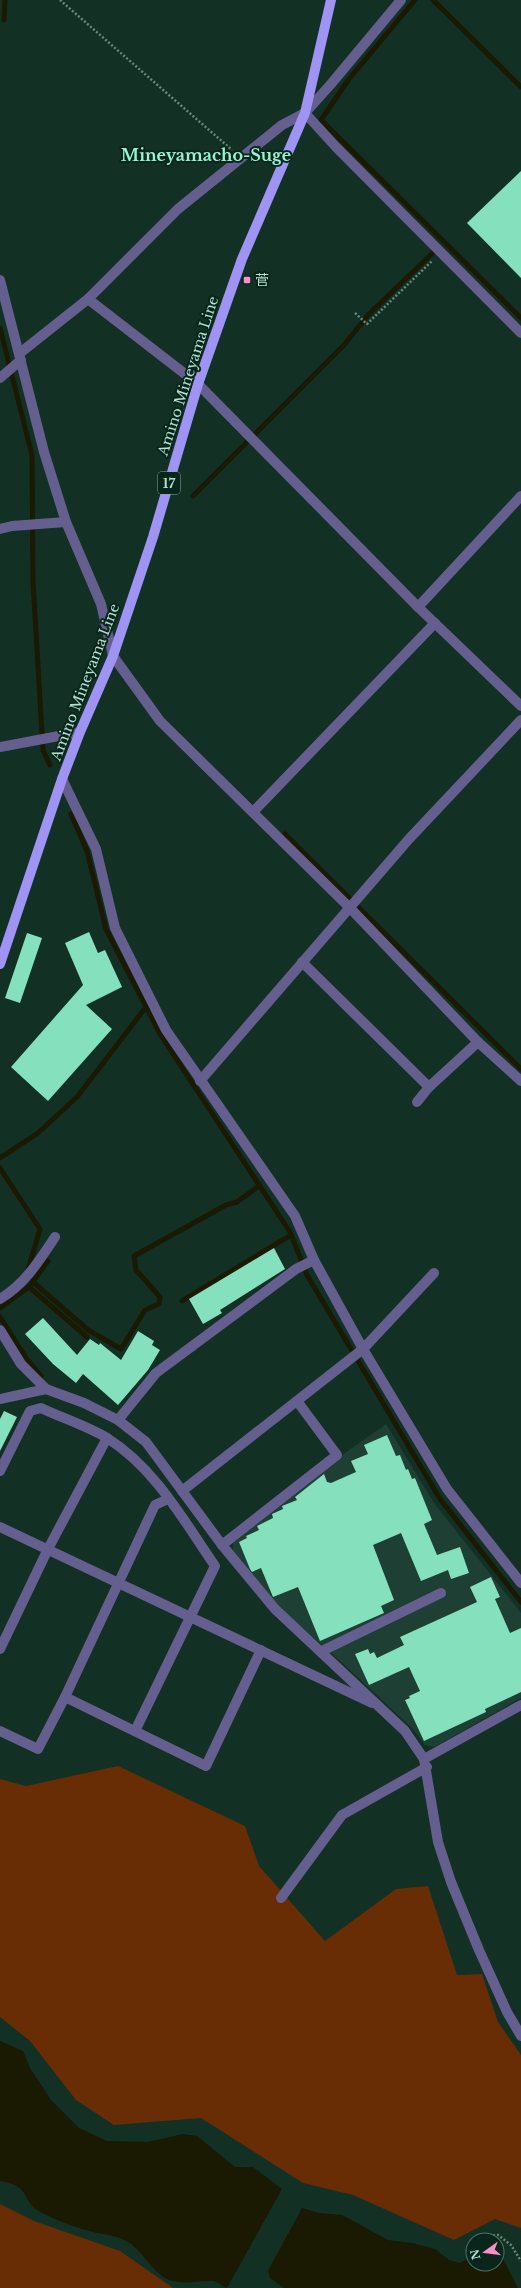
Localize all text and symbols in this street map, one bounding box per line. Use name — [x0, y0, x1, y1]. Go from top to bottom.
district label: Mineyamacho-Suge — [121, 145, 291, 165]
place label: 菅 — [255, 271, 269, 289]
marker: 菅 — [242, 275, 252, 285]
street label: Amino Mineyama Line — [153, 294, 222, 459]
road number: 17 — [158, 472, 180, 494]
street label: Amino Mineyama Line — [46, 601, 123, 764]
north arrow — [465, 2232, 505, 2272]
text: N — [467, 2247, 483, 2261]

